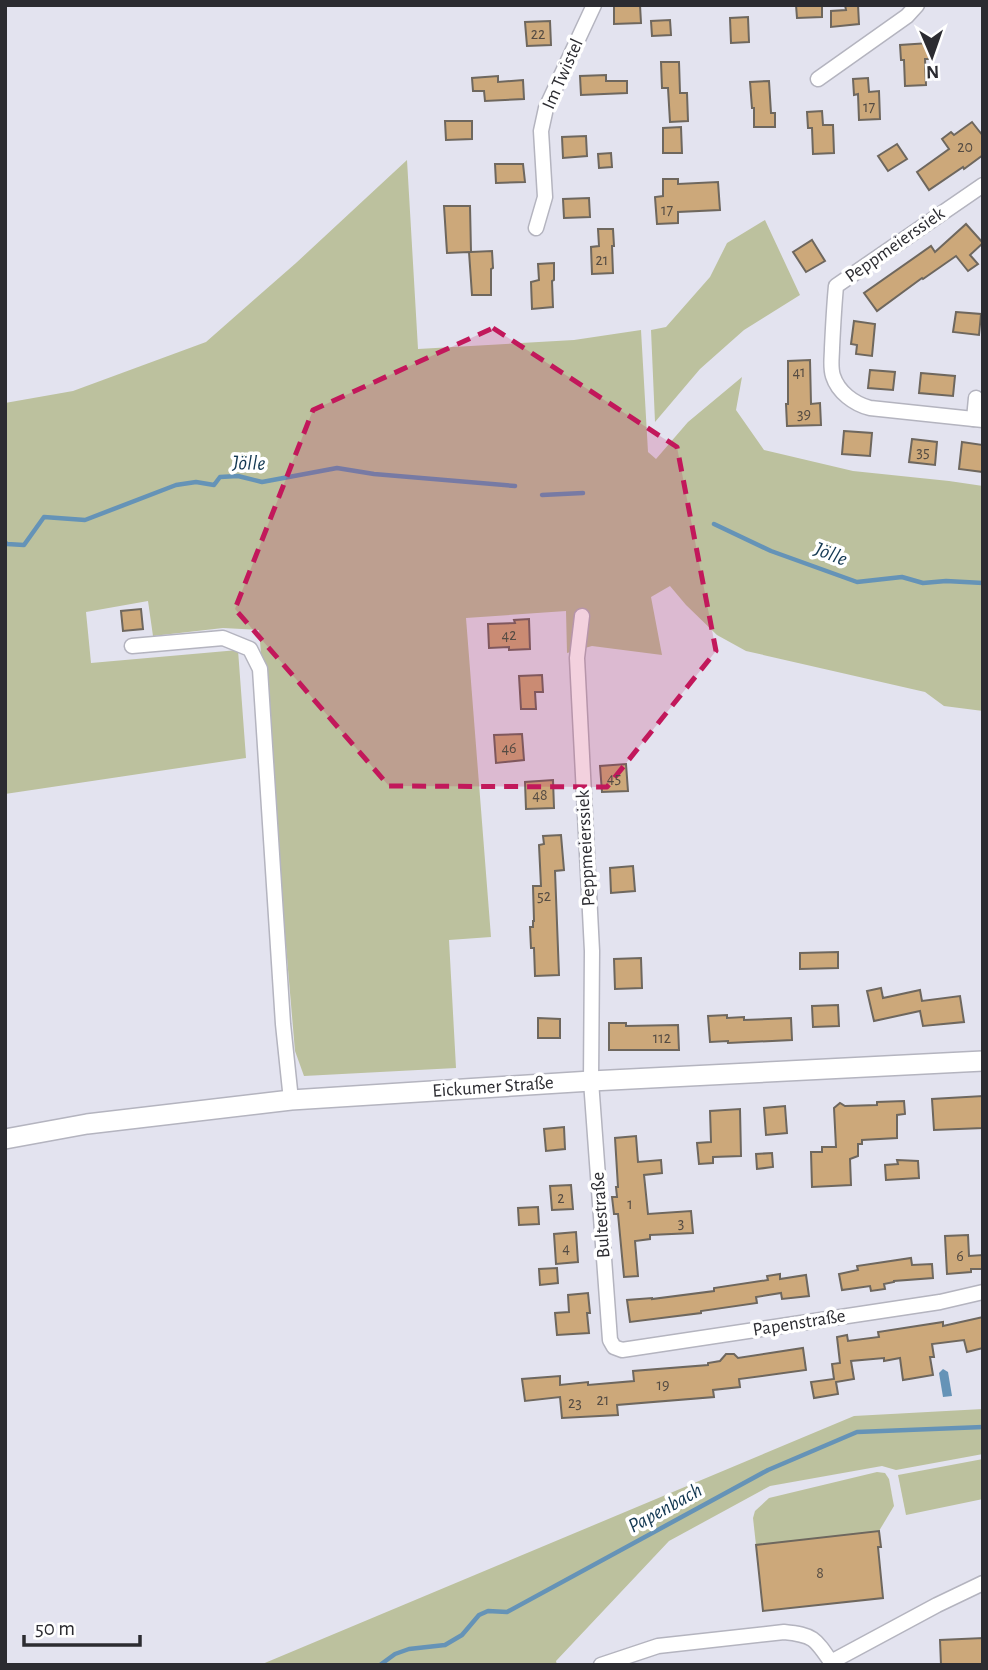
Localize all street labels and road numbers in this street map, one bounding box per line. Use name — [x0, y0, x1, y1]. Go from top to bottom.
street label: Im Twistel — [539, 36, 587, 112]
street label: Peppmeierssiek — [842, 204, 948, 286]
street label: Peppmeierssiek — [573, 789, 599, 907]
street label: Eickumer Straße — [432, 1073, 554, 1101]
street label: Bultestraße — [589, 1171, 613, 1259]
street label: Papenstraße — [751, 1306, 847, 1340]

